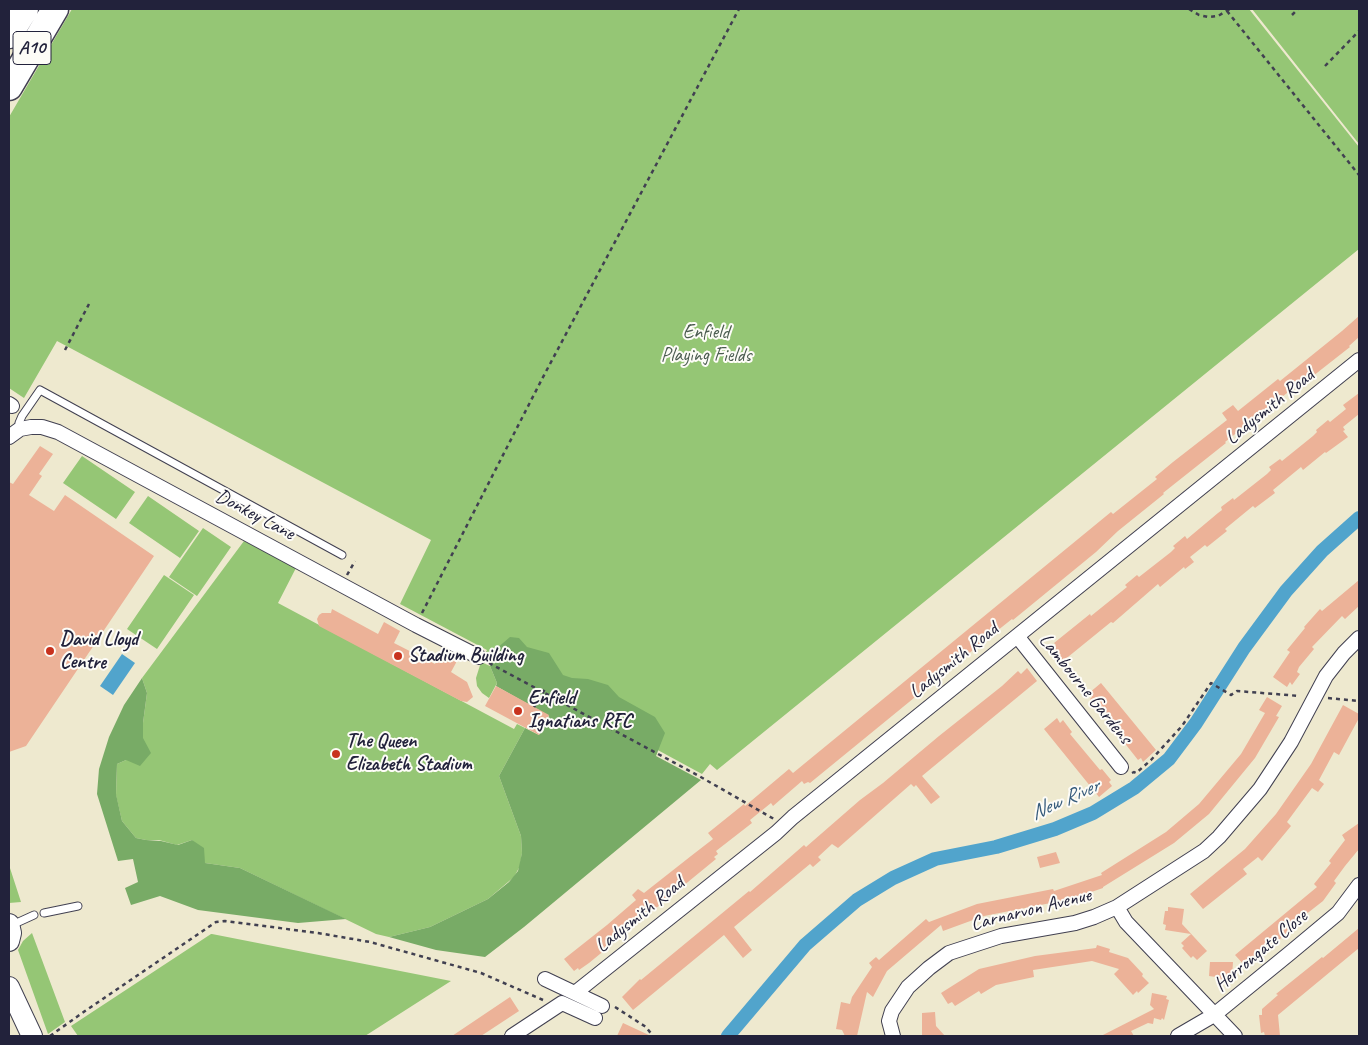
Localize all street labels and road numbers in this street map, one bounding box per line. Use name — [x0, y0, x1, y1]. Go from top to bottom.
road number: A10 — [13, 32, 51, 64]
street label: Ladysmith Road — [1221, 364, 1319, 450]
street label: Donkey Lane — [211, 484, 299, 546]
street label: Ladysmith Road — [905, 618, 1003, 704]
street label: Lambourne Gardens — [1033, 629, 1137, 749]
street label: Ladysmith Road — [591, 872, 689, 958]
street label: Carnarvon Avenue — [968, 883, 1094, 937]
street label: Herrongate Close — [1209, 905, 1313, 997]

